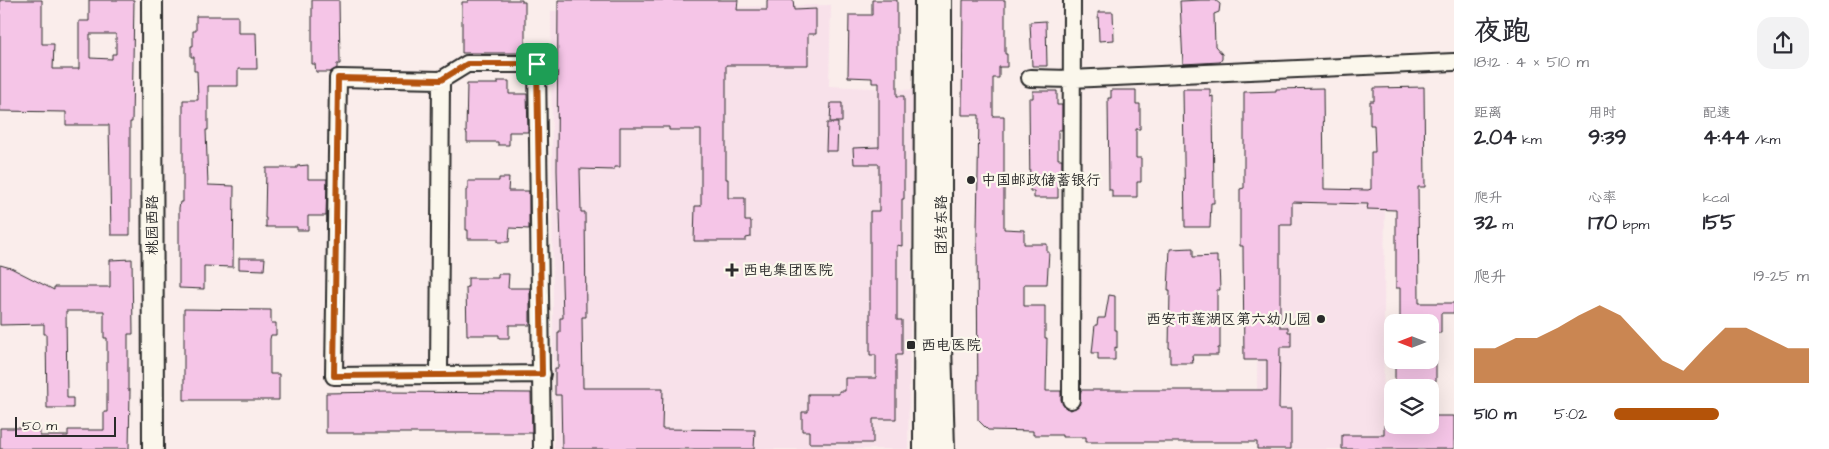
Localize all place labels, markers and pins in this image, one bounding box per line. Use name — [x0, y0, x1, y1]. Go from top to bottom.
pin — [516, 43, 558, 85]
place label: 中国邮政储蓄银行 — [981, 170, 1101, 191]
marker: 中国邮政储蓄银行 — [965, 174, 977, 186]
place label: 西电集团医院 — [743, 260, 833, 281]
marker: 西电集团医院 — [725, 263, 739, 277]
place label: 西安市莲湖区第六幼儿园 — [1146, 309, 1311, 330]
marker: 西安市莲湖区第六幼儿园 — [1315, 313, 1327, 325]
place label: 西电医院 — [921, 335, 981, 356]
marker: 西电医院 — [905, 339, 917, 351]

